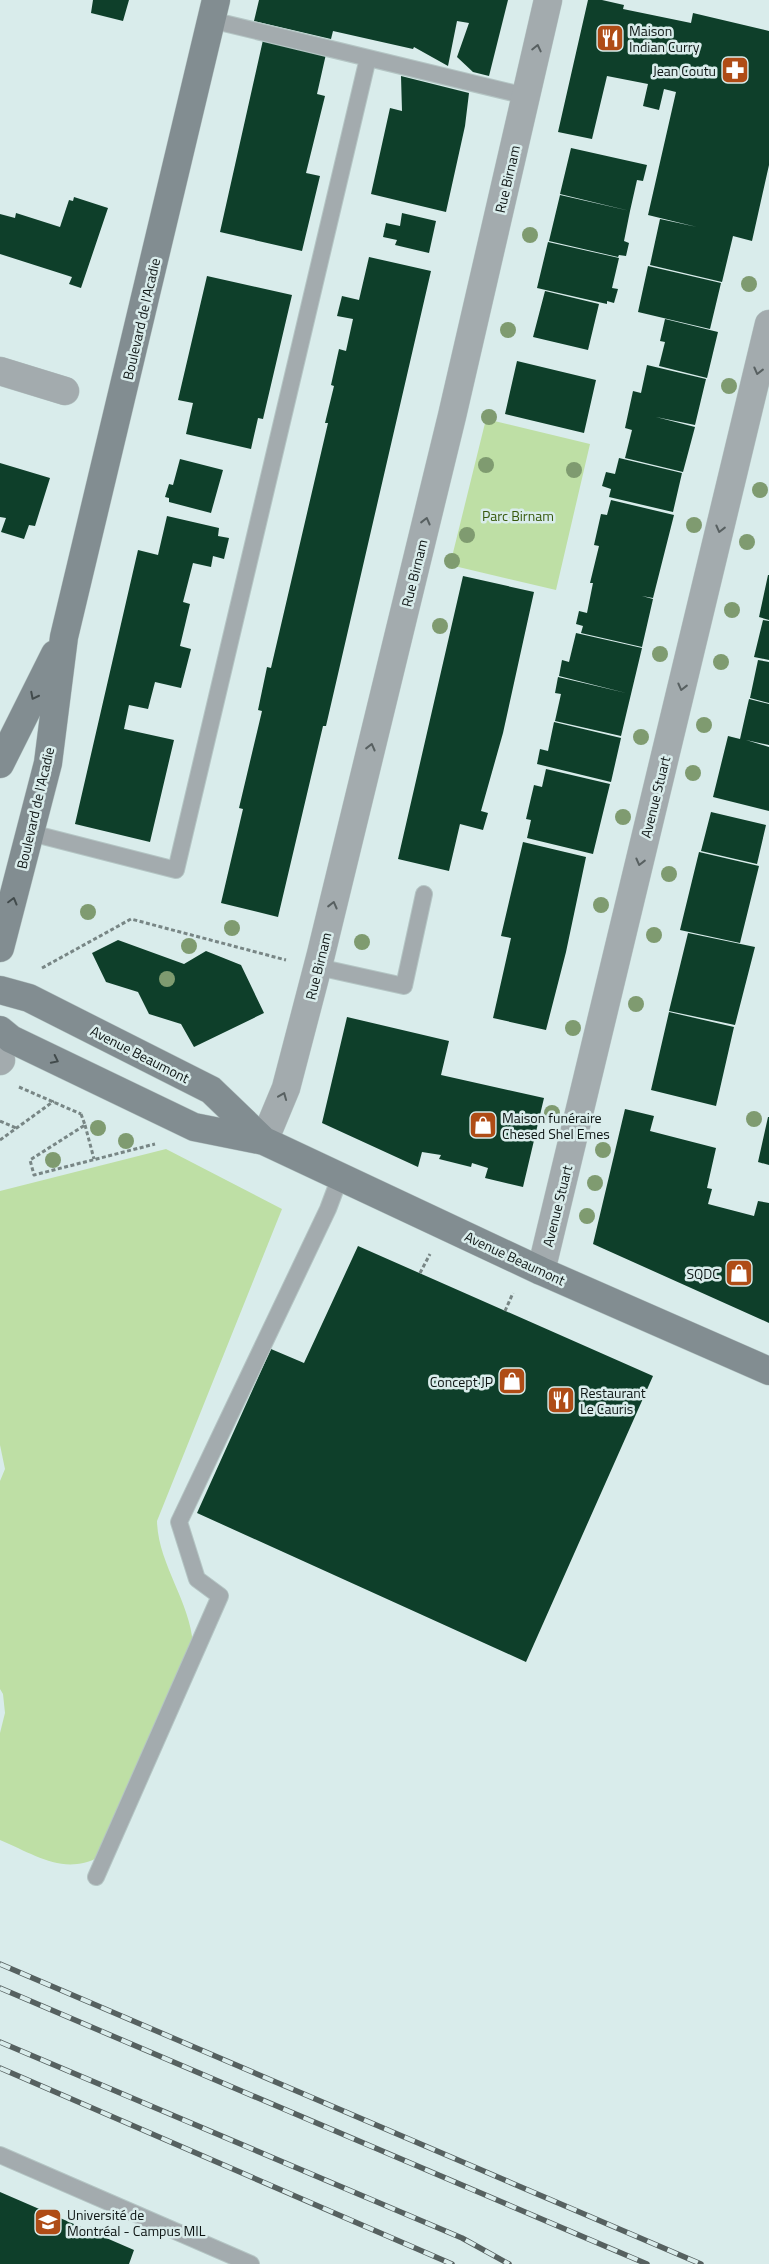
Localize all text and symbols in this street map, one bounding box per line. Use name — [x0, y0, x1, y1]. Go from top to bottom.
place label: Maison Indian Curry — [629, 20, 700, 57]
restaurant icon: Maison Indian Curry — [595, 23, 625, 53]
one-way arrow — [531, 44, 542, 53]
pharmacy icon: Jean Coutu — [720, 55, 750, 85]
place label: Jean Coutu — [653, 60, 716, 81]
street label: Rue Birnam — [489, 143, 525, 215]
street label: Boulevard de l'Acadie — [117, 256, 165, 382]
one-way arrow — [753, 367, 764, 376]
park label: Parc Birnam — [482, 505, 554, 526]
one-way arrow — [420, 517, 431, 526]
one-way arrow — [715, 525, 726, 534]
street label: Rue Birnam — [395, 537, 433, 609]
one-way arrow — [677, 683, 688, 692]
one-way arrow — [30, 691, 40, 700]
one-way arrow — [365, 743, 376, 752]
street label: Boulevard de l'Acadie — [11, 745, 59, 871]
street label: Avenue Stuart — [635, 754, 675, 840]
one-way arrow — [635, 858, 645, 866]
one-way arrow — [7, 897, 17, 905]
one-way arrow — [327, 901, 338, 910]
street label: Rue Birnam — [299, 930, 337, 1002]
street label: Avenue Beaumont — [87, 1020, 193, 1088]
one-way arrow — [49, 1054, 58, 1064]
one-way arrow — [277, 1093, 287, 1101]
place label: Maison funéraire Chesed Shel Emes — [502, 1107, 610, 1144]
shop icon: Maison funéraire Chesed Shel Emes — [468, 1110, 498, 1140]
street label: Avenue Stuart — [537, 1163, 577, 1249]
street label: Avenue Beaumont — [461, 1226, 569, 1290]
shop icon: SQDC — [724, 1258, 754, 1288]
place label: SQDC — [687, 1263, 720, 1284]
shop icon: Concept JP — [497, 1366, 527, 1396]
place label: Concept JP — [430, 1371, 493, 1392]
place label: Restaurant Le Cauris — [580, 1382, 646, 1419]
restaurant icon: Restaurant Le Cauris — [546, 1385, 576, 1415]
place label: Université de Montréal - Campus MIL — [67, 2204, 206, 2241]
school or university icon: Université de Montréal - Campus MIL — [33, 2207, 63, 2237]

